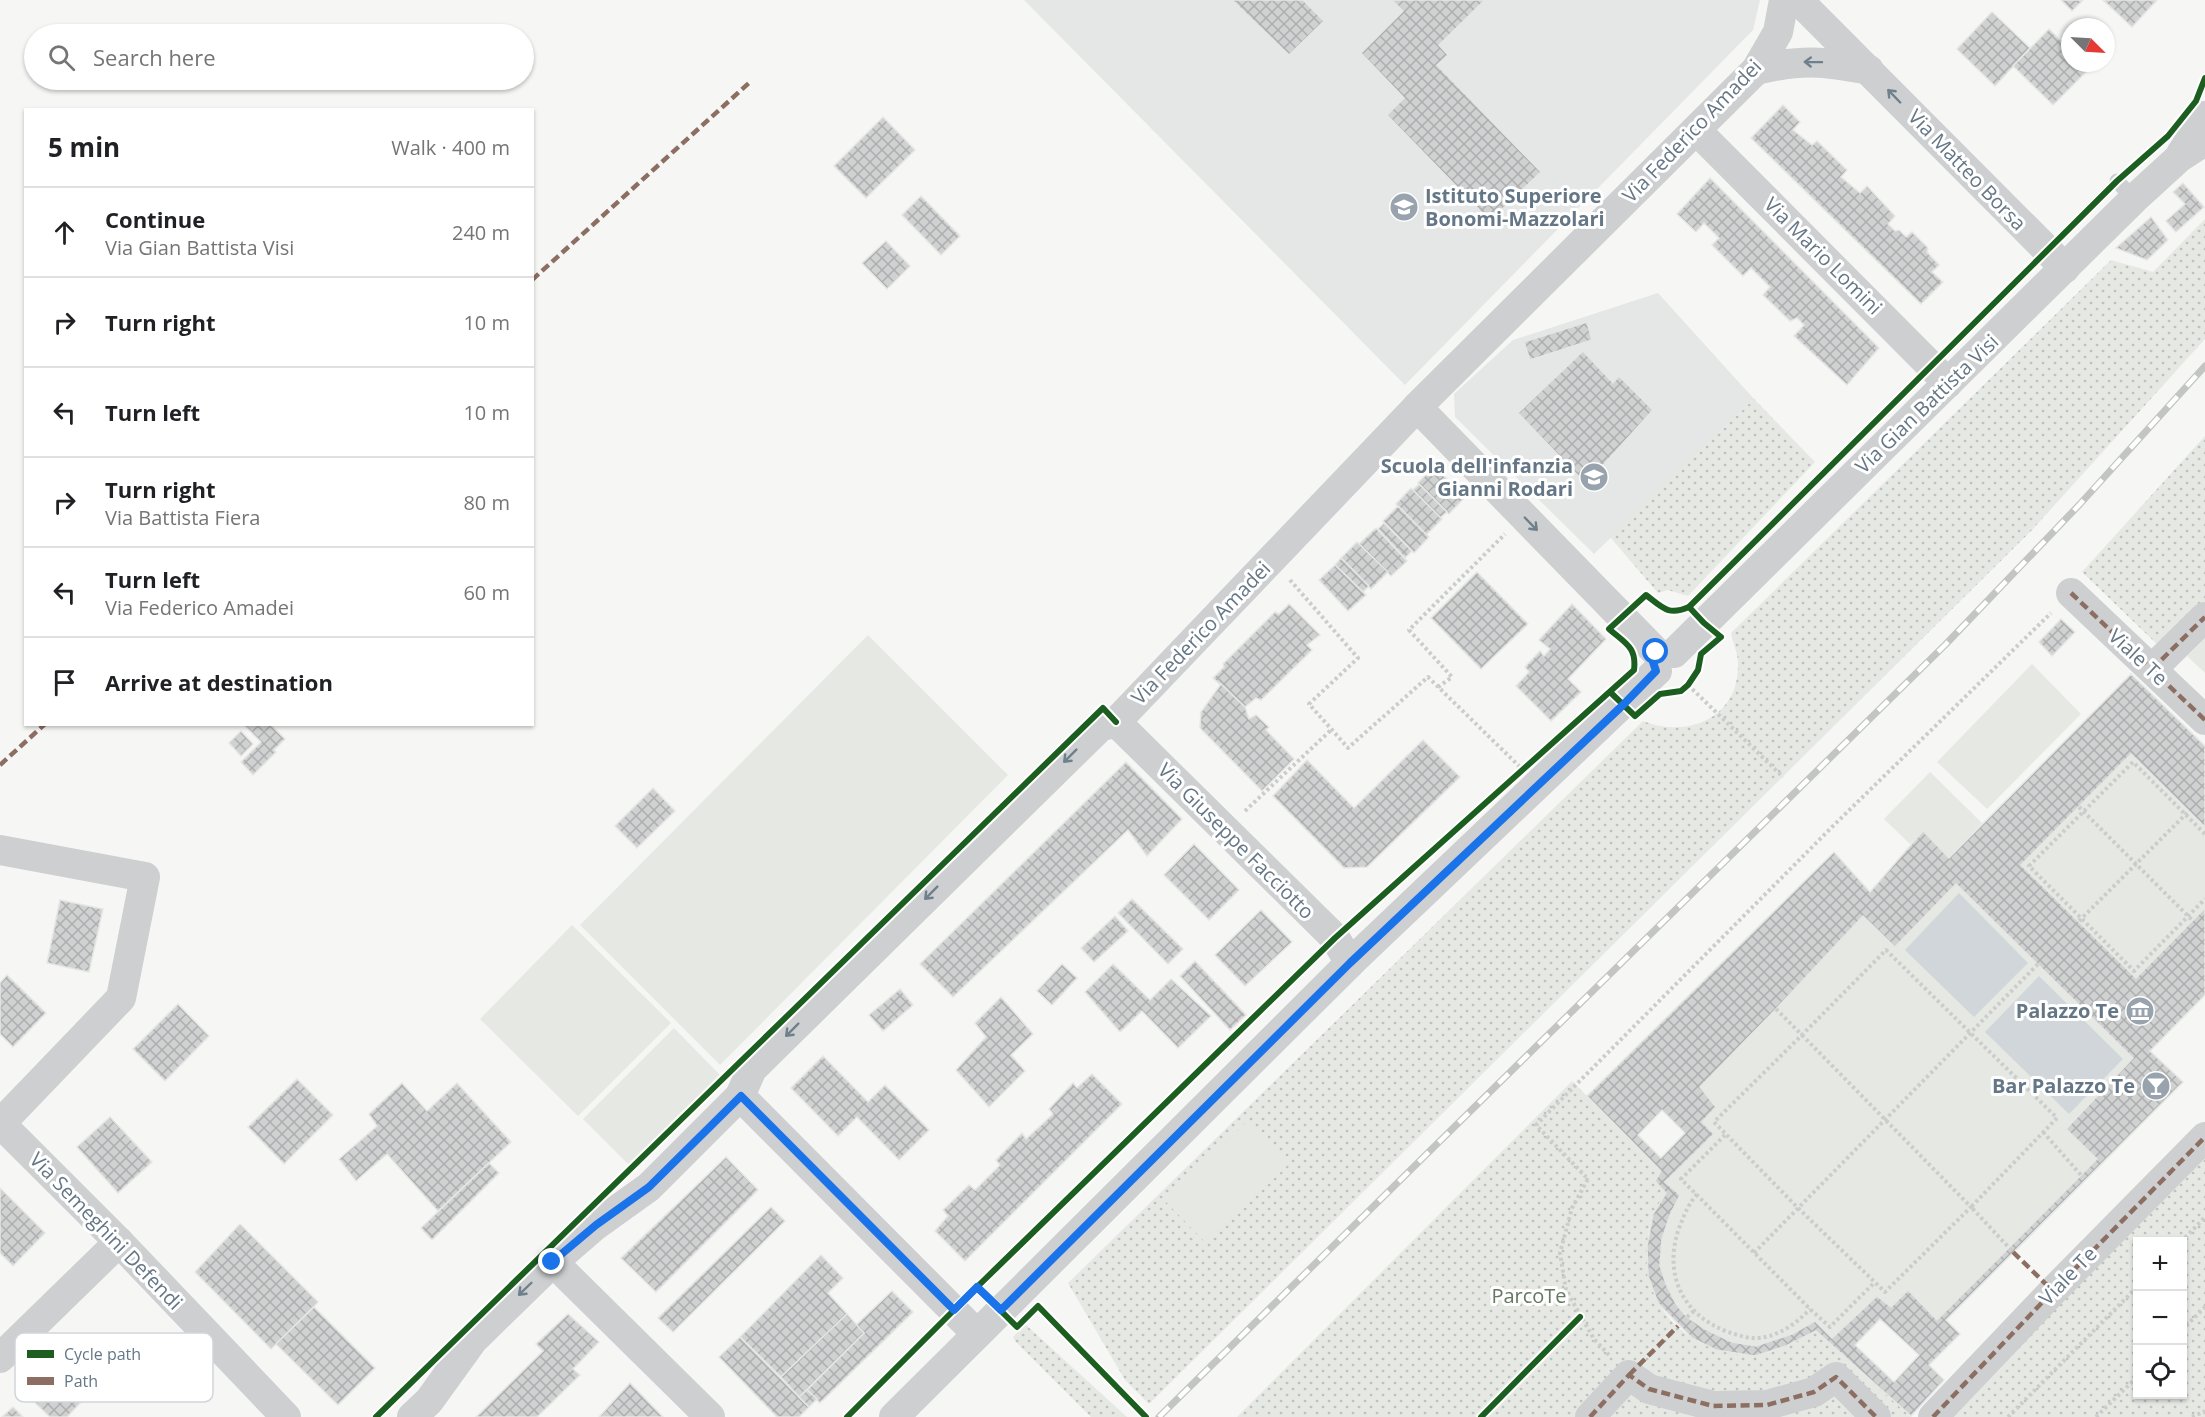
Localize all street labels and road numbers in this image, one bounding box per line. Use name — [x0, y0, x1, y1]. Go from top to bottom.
street label: Via Federico Amadei — [1616, 53, 1767, 208]
street label: Via Matteo Borsa — [1902, 103, 2032, 236]
street label: Via Mario Lomini — [1759, 191, 1888, 320]
street label: Via Gian Battista Visi — [1849, 328, 2004, 479]
street label: Via Federico Amadei — [1125, 555, 1276, 710]
street label: Viale Te — [2103, 622, 2174, 691]
street label: Via Giuseppe Facciotto — [1152, 757, 1320, 925]
street label: Via Semeghini Defendi — [24, 1146, 189, 1315]
street label: Viale Te — [2033, 1240, 2102, 1311]

